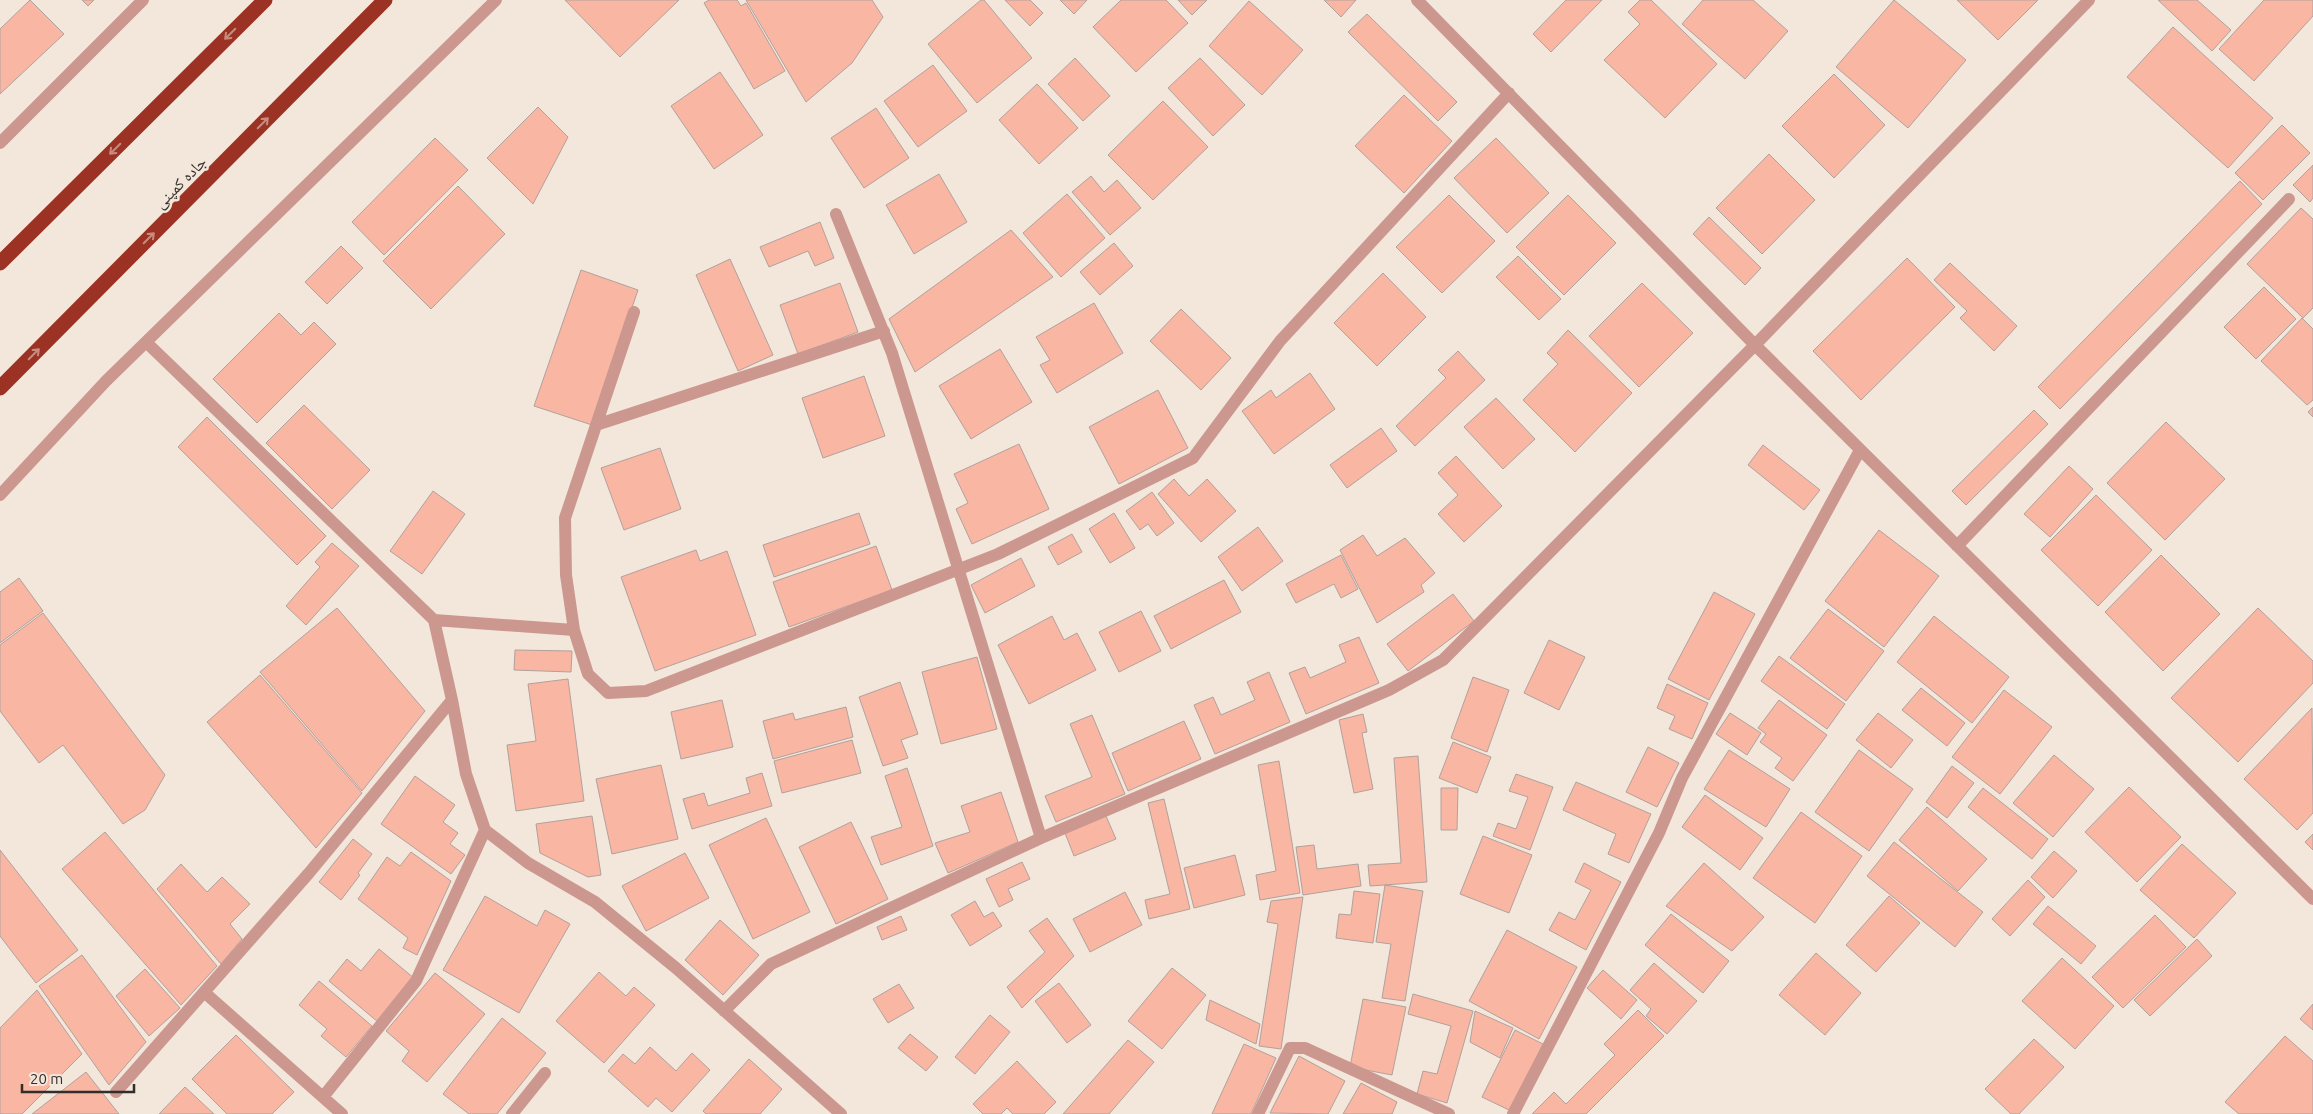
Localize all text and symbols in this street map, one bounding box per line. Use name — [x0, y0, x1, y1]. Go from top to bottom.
one-way arrow — [224, 28, 236, 41]
one-way arrow — [257, 117, 269, 129]
one-way arrow — [109, 143, 121, 155]
street label: جاده کمپنی — [150, 152, 211, 213]
one-way arrow — [143, 232, 155, 245]
one-way arrow — [28, 348, 40, 360]
scale bar — [22, 1062, 135, 1094]
text: 20 m — [30, 1070, 63, 1087]

